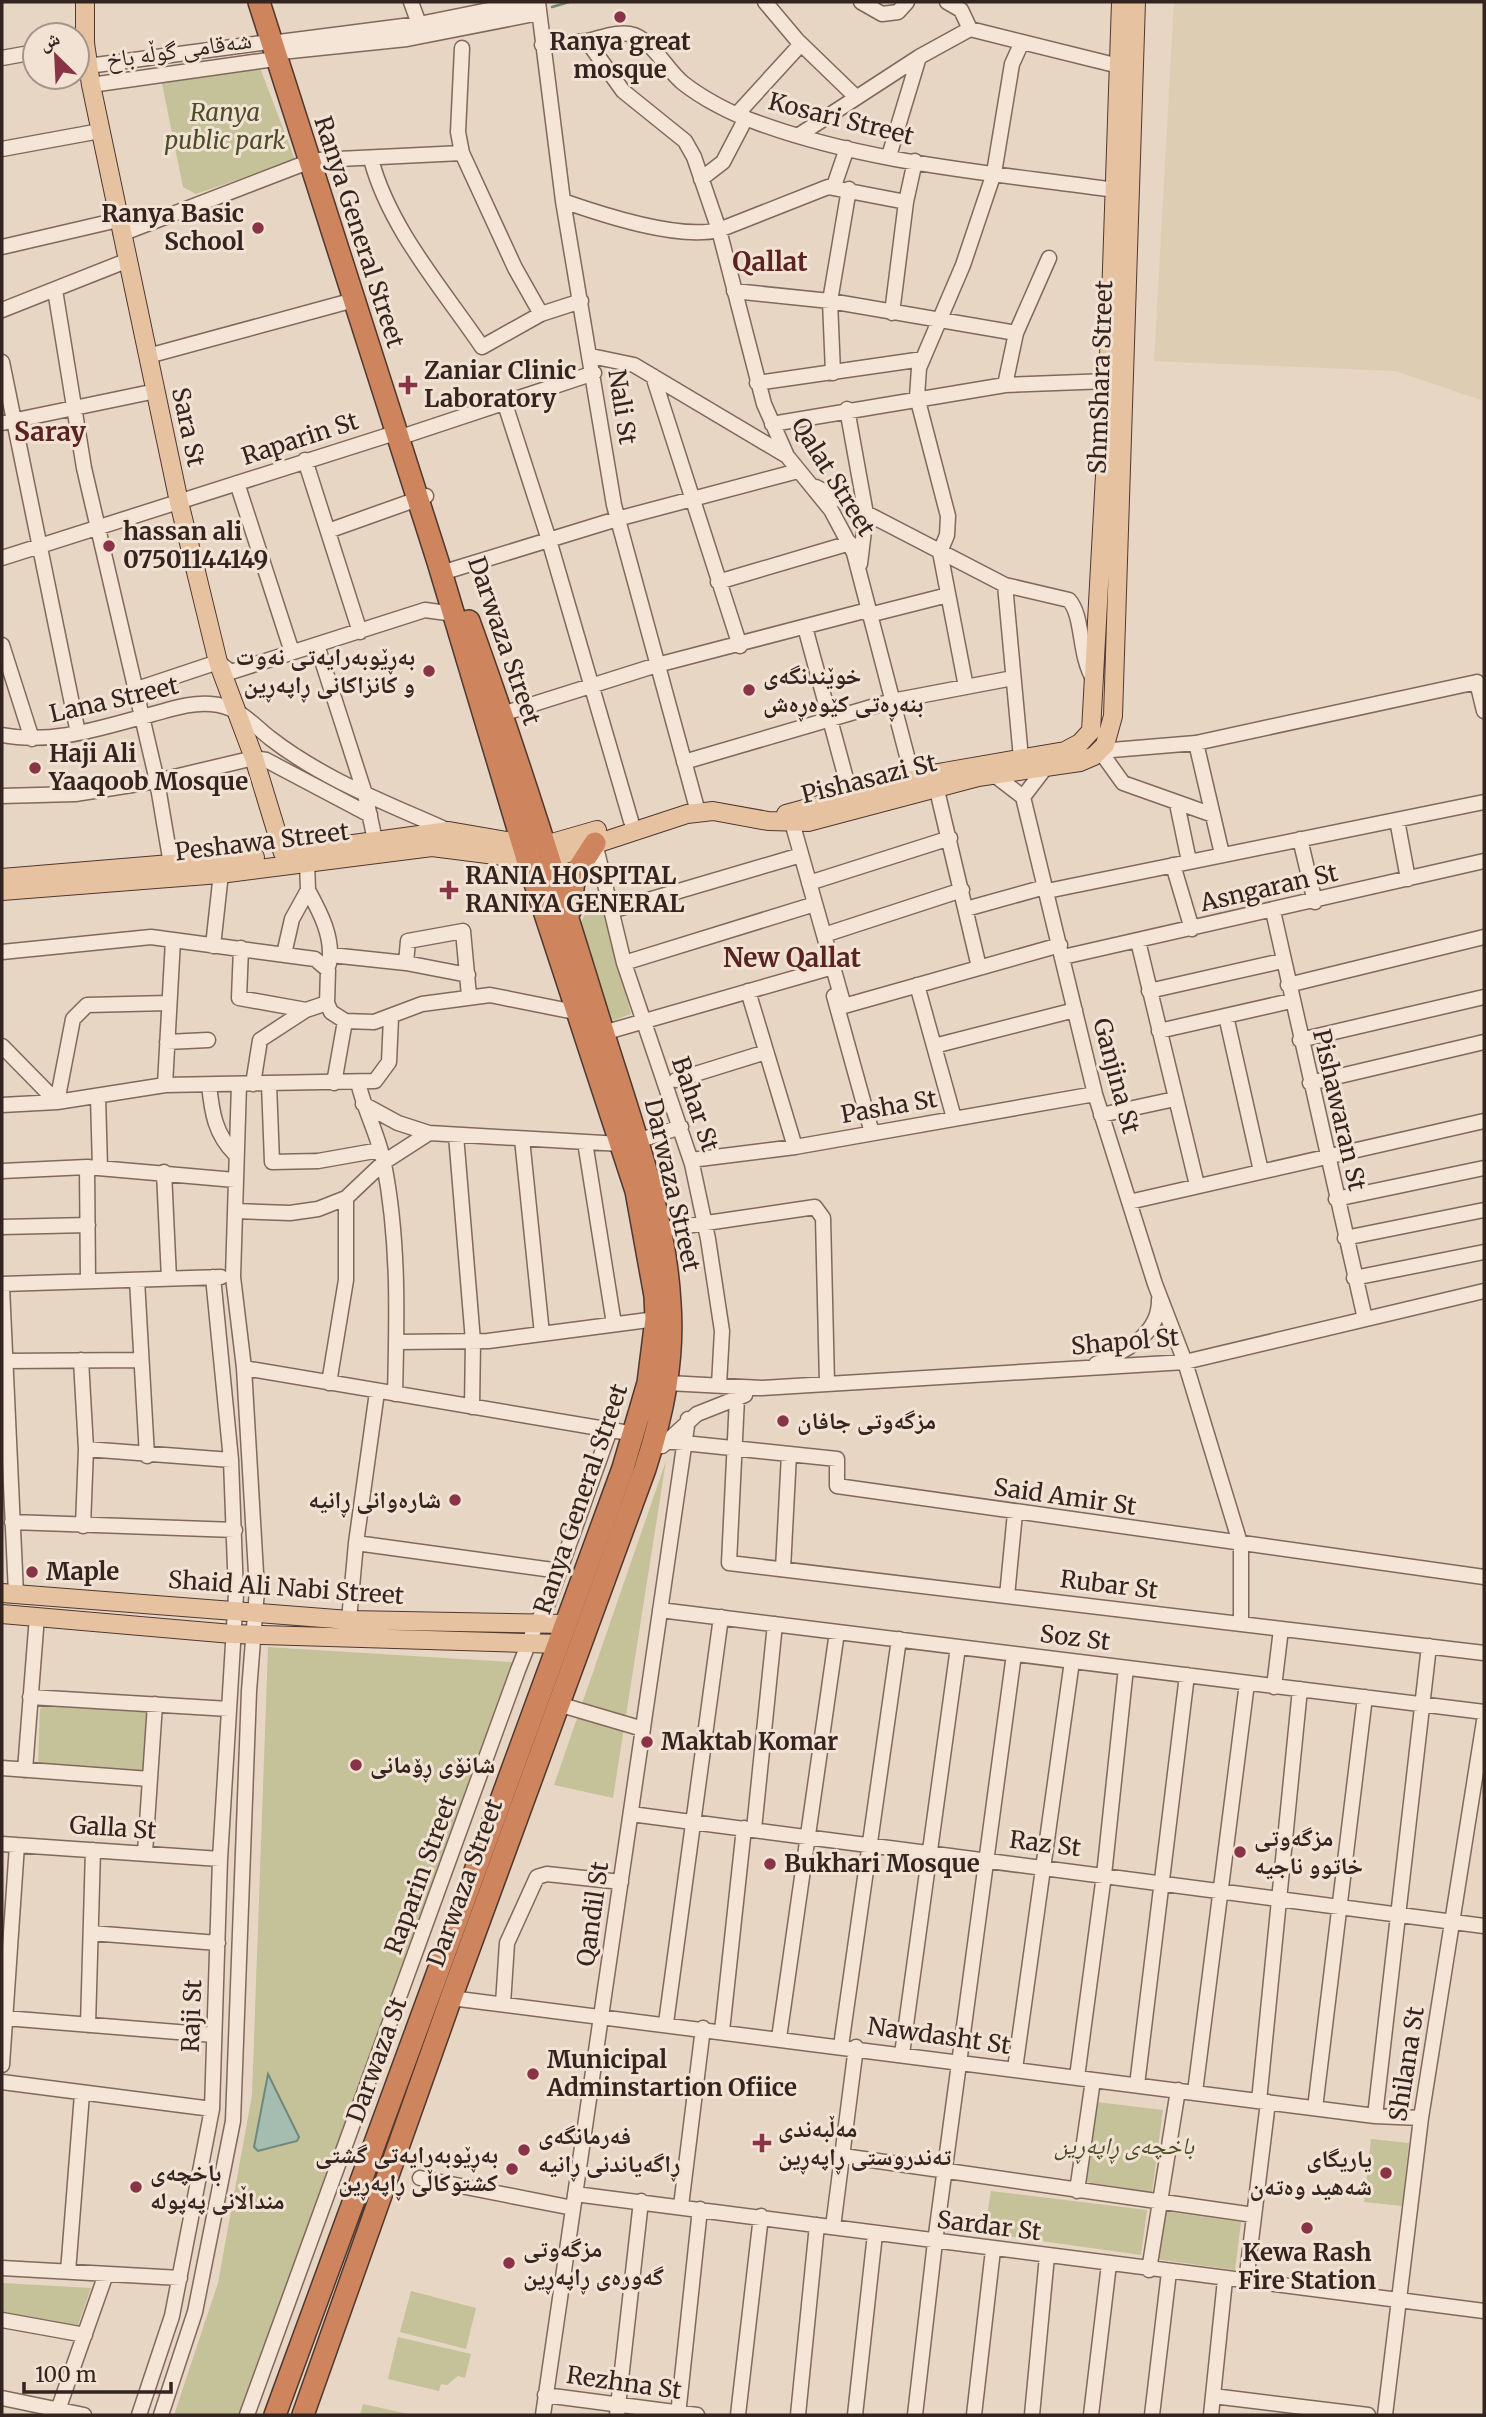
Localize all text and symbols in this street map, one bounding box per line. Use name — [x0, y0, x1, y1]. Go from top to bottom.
marker: Ranya great mosque — [612, 9, 628, 25]
north arrow — [21, 21, 91, 91]
street label: شەقامی گوڵە باخ — [104, 24, 254, 75]
text: ش — [35, 25, 63, 56]
place label: Ranya great mosque — [549, 26, 691, 85]
street label: Kosari Street — [765, 85, 918, 152]
park label: Ranya public park — [165, 97, 285, 156]
street label: Ranya General Street — [307, 112, 412, 352]
place label: Ranya Basic School — [101, 198, 244, 257]
marker: Ranya Basic School — [250, 220, 266, 236]
district label: Qallat — [732, 245, 808, 278]
street label: ShmShara Street — [1082, 279, 1119, 474]
place label: Zaniar Clinic Laboratory — [424, 355, 576, 414]
street label: Nali St — [601, 367, 644, 447]
marker: Zaniar Clinic Laboratory — [398, 375, 418, 395]
street label: Sara St — [165, 385, 212, 470]
street label: Raparin St — [238, 405, 363, 472]
street label: Qalat Street — [785, 412, 882, 542]
district label: Saray — [14, 415, 86, 448]
place label: hassan ali 07501144149 — [123, 516, 268, 575]
marker: hassan ali 07501144149 — [101, 538, 117, 554]
street label: Darwaza Street — [461, 552, 548, 730]
place label: بەڕێوبەرایەتی نەوت و کانزاکانی ڕاپەڕین — [236, 641, 415, 703]
place label: خوێندنگەی بنەڕەتی کێوەڕەش — [763, 660, 923, 722]
marker: بەڕێوبەرایەتی نەوت و کانزاکانی ڕاپەڕین — [421, 663, 437, 679]
street label: Lana Street — [46, 669, 182, 729]
marker: خوێندنگەی بنەڕەتی کێوەڕەش — [741, 682, 757, 698]
place label: Haji Ali Yaaqoob Mosque — [48, 738, 248, 797]
street label: Pishasazi St — [798, 747, 940, 810]
marker: Haji Ali Yaaqoob Mosque — [27, 760, 43, 776]
street label: Peshawa Street — [173, 815, 351, 868]
street label: Asngaran St — [1196, 857, 1341, 919]
place label: RANIA HOSPITAL RANIYA GENERAL — [465, 860, 685, 919]
marker: RANIA HOSPITAL RANIYA GENERAL — [439, 880, 459, 900]
district label: New Qallat — [723, 941, 862, 974]
street label: Ganjina St — [1086, 1015, 1147, 1138]
street label: Pishawaran St — [1306, 1026, 1373, 1194]
street label: Bahar St — [665, 1052, 726, 1156]
street label: Pasha St — [838, 1083, 940, 1130]
street label: Darwaza Street — [638, 1096, 708, 1275]
street label: Shapol St — [1070, 1321, 1181, 1362]
street label: Ranya General Street — [527, 1379, 635, 1618]
place label: مزگەوتی جافان — [797, 1405, 936, 1436]
marker: مزگەوتی جافان — [775, 1413, 791, 1429]
street label: Said Amir St — [992, 1471, 1139, 1522]
place label: شارەوانی ڕانیە — [308, 1484, 441, 1518]
marker: شارەوانی ڕانیە — [447, 1492, 463, 1508]
place label: Maple — [46, 1556, 119, 1587]
street label: Rubar St — [1058, 1563, 1160, 1606]
marker: Maple — [24, 1564, 40, 1580]
street label: Shaid Ali Nabi Street — [167, 1564, 406, 1611]
street label: Soz St — [1038, 1618, 1113, 1657]
place label: Maktab Komar — [661, 1726, 838, 1757]
marker: Maktab Komar — [639, 1734, 655, 1750]
place label: شانۆی ڕۆمانی — [370, 1749, 495, 1783]
marker: شانۆی ڕۆمانی — [348, 1757, 364, 1773]
street label: Raparin Street — [378, 1791, 464, 1958]
street label: Darwaza Street — [420, 1794, 509, 1971]
street label: Galla St — [68, 1809, 158, 1846]
place label: مزگەوتی خاتوو ناجیە — [1254, 1822, 1363, 1881]
street label: Raz St — [1008, 1824, 1083, 1863]
marker: مزگەوتی خاتوو ناجیە — [1232, 1844, 1248, 1860]
place label: Bukhari Mosque — [784, 1848, 980, 1879]
marker: Bukhari Mosque — [762, 1856, 778, 1872]
street label: Qandil St — [570, 1859, 615, 1968]
street label: Raji St — [175, 1978, 208, 2053]
street label: Darwaza St — [340, 1992, 414, 2127]
street label: Shilana St — [1382, 2004, 1431, 2124]
street label: Nawdasht St — [866, 2010, 1013, 2061]
place label: Municipal Adminstartion Ofiice — [546, 2044, 797, 2103]
marker: Municipal Adminstartion Ofiice — [525, 2066, 541, 2082]
place label: مەڵبەندی تەندروستی ڕاپەڕین — [778, 2113, 952, 2175]
place label: فەرمانگەی ڕاگەیاندنی ڕانیە — [538, 2120, 680, 2182]
park label: باخچەی ڕاپەڕین — [1054, 2130, 1195, 2164]
marker: مەڵبەندی تەندروستی ڕاپەڕین — [752, 2133, 772, 2153]
place label: بەڕێوبەرایەتی گشتی کشتوکاڵی ڕاپەڕین — [315, 2139, 498, 2201]
marker: فەرمانگەی ڕاگەیاندنی ڕانیە — [516, 2142, 532, 2158]
place label: یاریگای شەهید وەتەن — [1250, 2143, 1372, 2202]
place label: باخچەی منداڵانی پەپولە — [150, 2157, 285, 2216]
marker: بەڕێوبەرایەتی گشتی کشتوکاڵی ڕاپەڕین — [504, 2161, 520, 2177]
marker: یاریگای شەهید وەتەن — [1378, 2165, 1394, 2181]
marker: باخچەی منداڵانی پەپولە — [128, 2179, 144, 2195]
street label: Sardar St — [935, 2204, 1044, 2247]
marker: Kewa Rash Fire Station — [1299, 2220, 1315, 2236]
place label: مزگەوتی گەورەی ڕاپەڕین — [523, 2233, 664, 2295]
place label: Kewa Rash Fire Station — [1238, 2237, 1376, 2296]
marker: مزگەوتی گەورەی ڕاپەڕین — [501, 2255, 517, 2271]
scale bar — [24, 2350, 172, 2394]
street label: Rezhna St — [565, 2359, 684, 2406]
text: 100 m — [35, 2361, 97, 2388]

